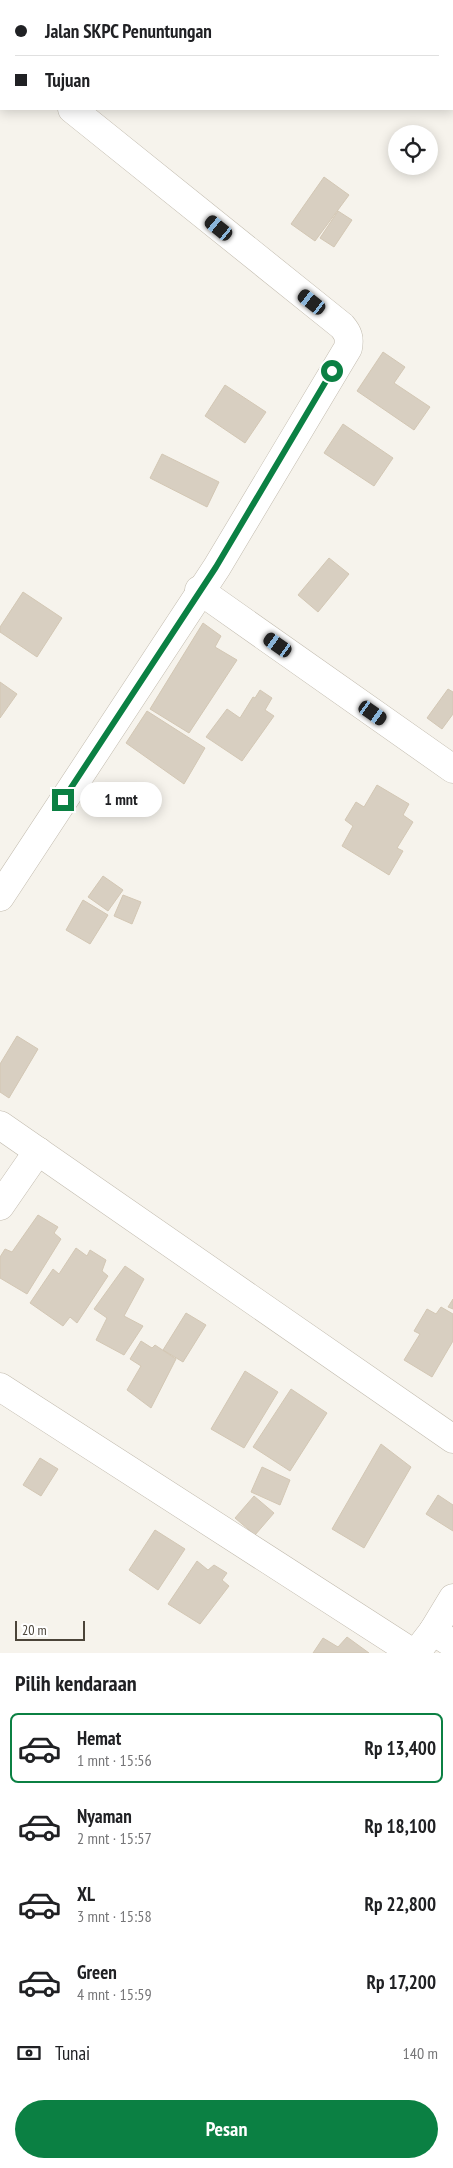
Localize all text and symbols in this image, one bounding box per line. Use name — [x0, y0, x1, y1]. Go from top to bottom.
text: Jalan SKPC Penuntungan — [45, 19, 212, 43]
text: Tujuan — [45, 68, 90, 92]
map controls — [388, 125, 438, 175]
button: locate — [388, 125, 438, 175]
car — [202, 213, 235, 243]
car — [295, 287, 328, 317]
route start — [321, 360, 343, 382]
car — [261, 630, 294, 660]
car — [356, 698, 389, 728]
callout: 1 mnt — [80, 782, 163, 818]
route end — [52, 789, 74, 811]
text: 1 mnt — [104, 789, 138, 809]
scale bar — [15, 1618, 85, 1641]
text: 20 m — [22, 1621, 47, 1639]
text: Pilih kendaraan — [15, 1669, 137, 1697]
icon: car — [17, 1726, 62, 1771]
text: Hemat — [77, 1726, 121, 1750]
text: Rp 13,400 — [365, 1736, 436, 1760]
text: 1 mnt · 15:56 — [77, 1750, 152, 1770]
icon: car — [17, 1804, 62, 1849]
text: Nyaman — [77, 1804, 132, 1828]
text: Rp 18,100 — [365, 1814, 436, 1838]
text: 2 mnt · 15:57 — [77, 1828, 152, 1848]
icon: car — [17, 1882, 62, 1927]
text: XL — [77, 1882, 95, 1906]
text: Rp 22,800 — [365, 1892, 436, 1916]
text: 3 mnt · 15:58 — [77, 1906, 152, 1926]
icon: car — [17, 1960, 62, 2005]
text: Green — [77, 1960, 117, 1984]
text: Rp 17,200 — [366, 1970, 436, 1994]
text: 4 mnt · 15:59 — [77, 1984, 152, 2004]
icon: cash — [15, 2039, 43, 2067]
text: Tunai — [55, 2041, 90, 2065]
text: 140 m — [403, 2043, 438, 2063]
button: Pesan — [15, 2100, 438, 2158]

